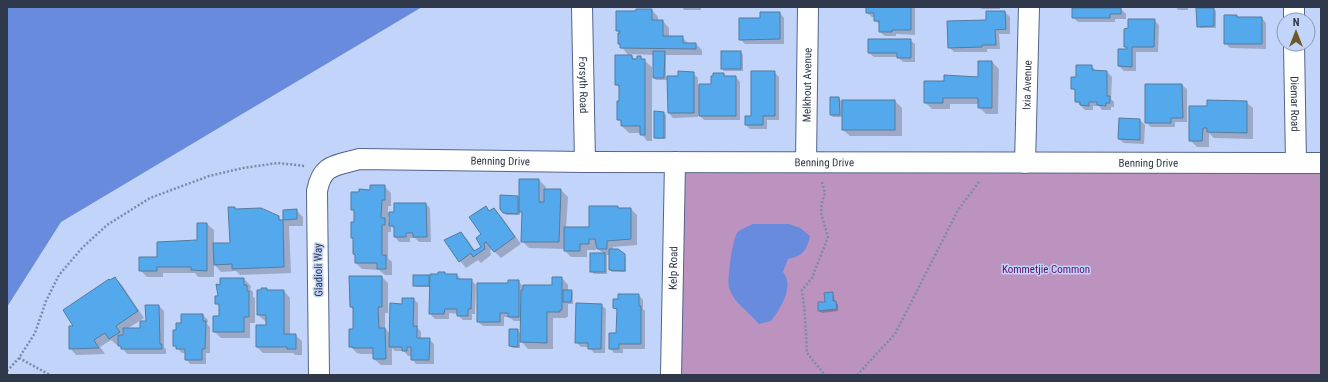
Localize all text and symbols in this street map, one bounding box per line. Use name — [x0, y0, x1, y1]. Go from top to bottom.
north arrow — [1276, 12, 1316, 52]
text: N — [1293, 16, 1300, 29]
street label: Melkhout Avenue — [801, 48, 814, 122]
street label: Forsyth Road — [576, 56, 590, 114]
street label: Ixia Avenue — [1020, 60, 1035, 110]
street label: Diemar Road — [1288, 76, 1301, 132]
street label: Benning Drive — [470, 154, 530, 168]
street label: Benning Drive — [794, 156, 854, 169]
street label: Benning Drive — [1118, 157, 1178, 170]
street label: Gladioli Way — [312, 243, 325, 297]
street label: Kelp Road — [667, 246, 680, 290]
park label: Kommetjie Common — [1002, 263, 1090, 276]

